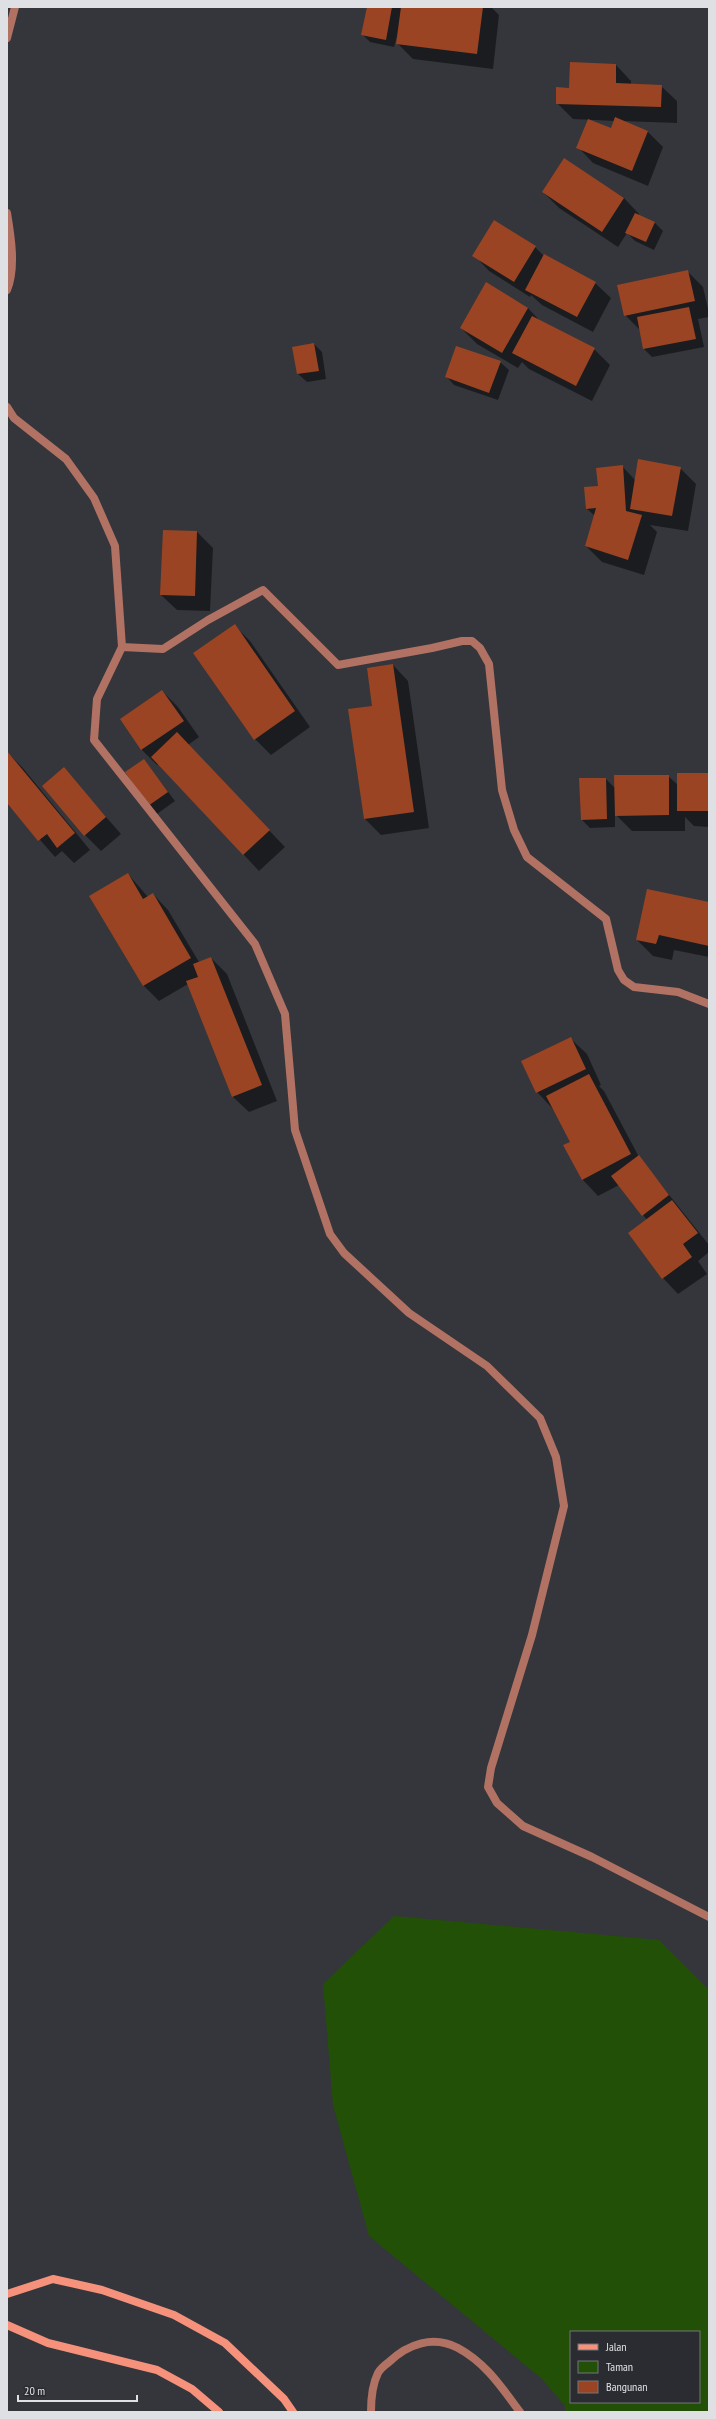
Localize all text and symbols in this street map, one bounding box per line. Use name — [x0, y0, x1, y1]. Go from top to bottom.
legend — [570, 2331, 700, 2403]
text: Jalan — [605, 2339, 627, 2354]
text: Taman — [606, 2359, 633, 2374]
scale bar — [18, 2377, 137, 2403]
text: Bangunan — [606, 2379, 647, 2394]
text: 20 m — [24, 2383, 45, 2398]

